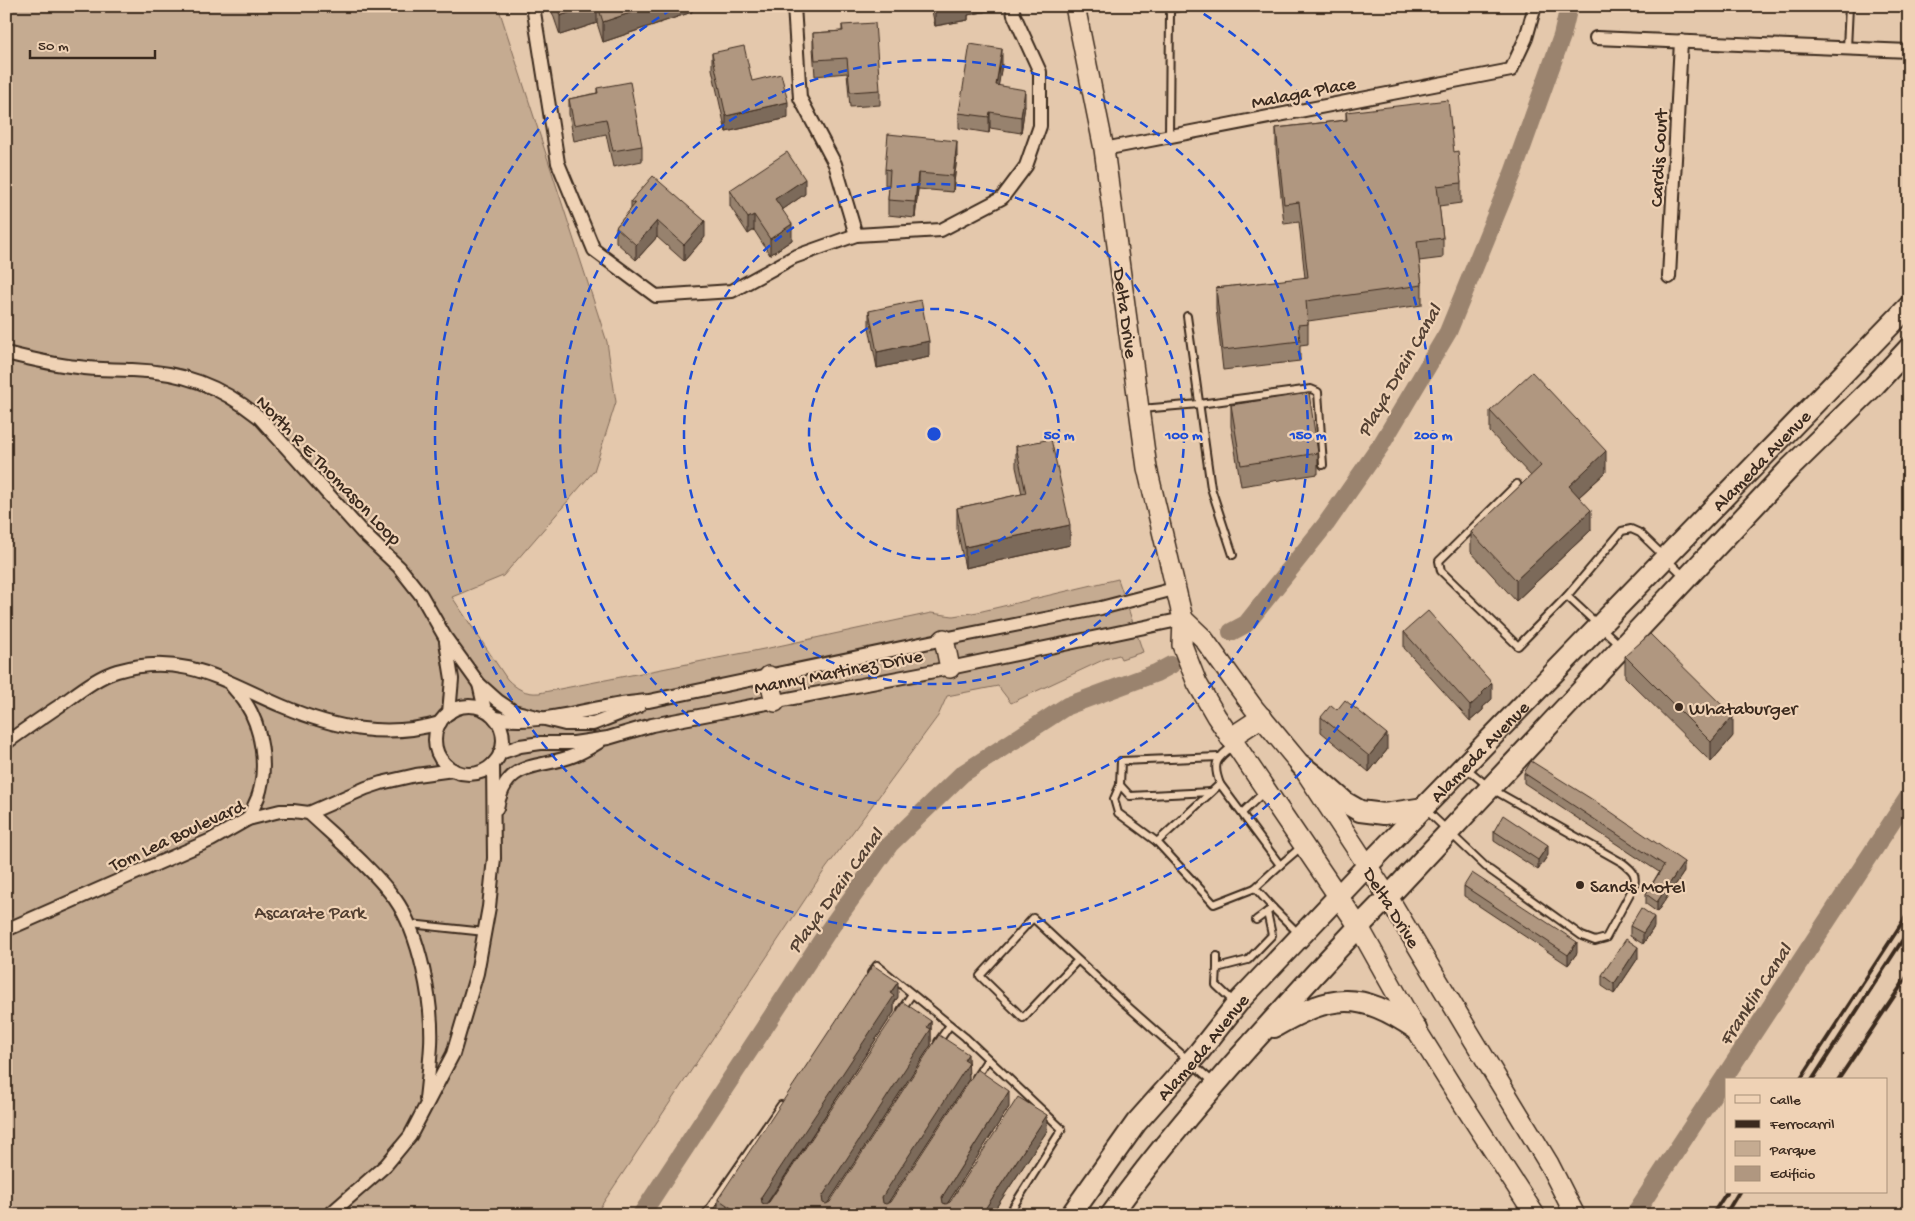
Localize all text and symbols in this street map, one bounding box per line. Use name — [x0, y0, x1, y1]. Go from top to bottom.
scale bar — [30, 28, 155, 60]
text: 50 m — [38, 38, 69, 56]
street label: Malaga Place — [1250, 73, 1358, 116]
street label: Cardis Court — [1646, 106, 1675, 208]
street label: Delta Drive — [1106, 265, 1141, 360]
water label: Playa Drain Canal — [1354, 300, 1449, 442]
street label: North R E Thomason Loop — [250, 391, 406, 552]
street label: Alameda Avenue — [1708, 406, 1817, 518]
centre of rings — [925, 425, 943, 443]
text: 50 m — [1044, 427, 1075, 445]
text: 100 m — [1164, 427, 1203, 445]
text: 150 m — [1289, 427, 1327, 445]
text: 200 m — [1414, 427, 1453, 445]
street label: Manny Martinez Drive — [752, 646, 925, 701]
street label: Alameda Avenue — [1427, 697, 1536, 809]
place label: Whataburger — [1689, 699, 1799, 722]
marker: Whataburger — [1673, 701, 1685, 713]
street label: Tom Lea Boulevard — [105, 795, 250, 879]
water label: Playa Drain Canal — [784, 824, 891, 959]
street label: Delta Drive — [1355, 863, 1424, 954]
place label: Sands Motel — [1590, 877, 1686, 900]
marker: Sands Motel — [1574, 879, 1586, 891]
park label: Ascarate Park — [255, 903, 367, 926]
water label: Franklin Canal — [1715, 939, 1799, 1051]
street label: Alameda Avenue — [1153, 990, 1256, 1107]
legend — [1725, 1078, 1888, 1194]
text: Calle — [1770, 1092, 1801, 1110]
text: Ferrocarril — [1769, 1116, 1834, 1134]
text: Parque — [1769, 1142, 1816, 1160]
text: Edificio — [1770, 1166, 1816, 1184]

